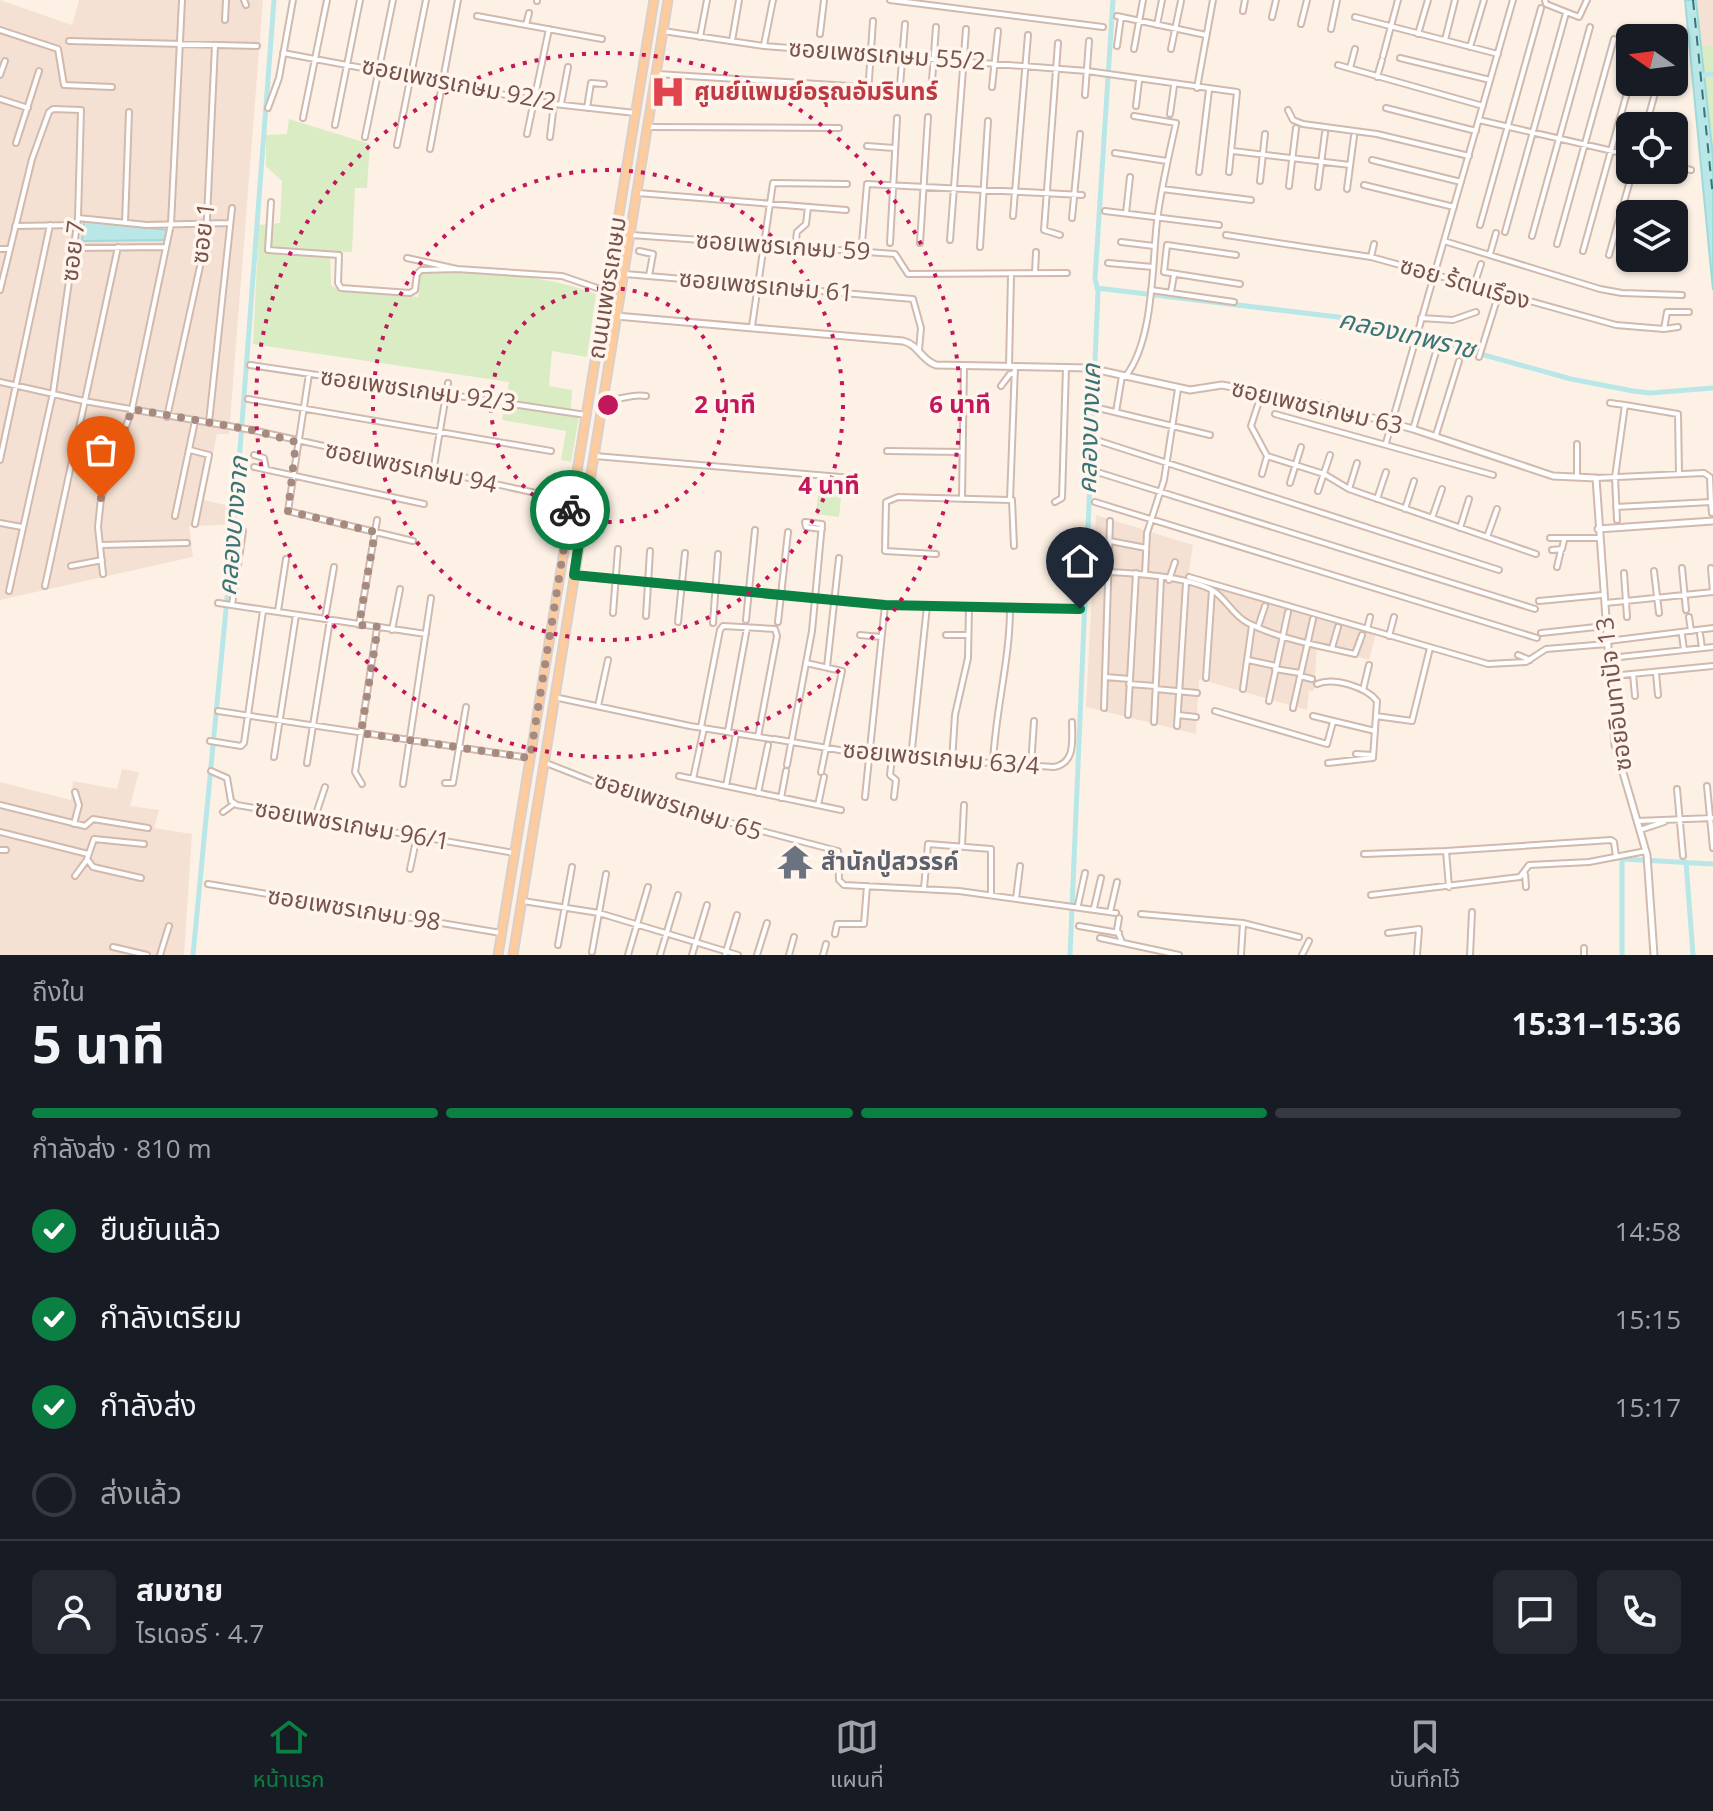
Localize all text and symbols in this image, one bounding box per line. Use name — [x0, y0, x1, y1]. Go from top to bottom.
north arrow — [1616, 24, 1688, 96]
map controls — [1616, 24, 1688, 272]
street label: ซอยเพชรเกษม 55/2 — [788, 30, 987, 77]
street label: ซอยเพชรเกษม 92/2 — [359, 48, 559, 118]
hospital icon: ศูนย์แพมย์อรุณอัมรินทร์ — [649, 73, 687, 111]
place label: ศูนย์แพมย์อรุณอัมรินทร์ — [694, 74, 938, 107]
button: locate — [1616, 112, 1688, 184]
street label: ซอย 1 — [181, 200, 222, 265]
button: layers — [1616, 200, 1688, 272]
street label: ถนนเพชรเกษม — [578, 214, 633, 361]
street label: ซอย 7 — [51, 218, 92, 283]
street label: ซอยเพชรเกษม 59 — [695, 222, 871, 267]
street label: ซอย ร้ตนเรึอง — [1396, 247, 1535, 316]
street label: ซอยเพชรเกษม 61 — [678, 260, 855, 309]
water label: คลองเทพราช — [1336, 300, 1481, 367]
street label: ซอยเพชรเกษม 92/3 — [318, 358, 518, 419]
water label: คลองบางแค — [1068, 362, 1108, 495]
street label: ซอยเพชรเกษม 63 — [1228, 370, 1406, 441]
text: 2 นาที — [694, 387, 756, 420]
text: 6 นาที — [929, 387, 991, 420]
centre of rings — [594, 391, 622, 419]
pin — [67, 416, 135, 498]
icon: bag — [79, 428, 123, 472]
street label: ซอยเพชรเกษม 94 — [322, 431, 501, 500]
water label: คลองบางจาก — [208, 453, 256, 597]
text: 4 นาที — [798, 468, 860, 501]
courier — [530, 470, 610, 550]
icon: bike — [548, 488, 592, 532]
pin — [1046, 527, 1114, 609]
icon: home — [1058, 539, 1102, 583]
street label: ซอยอินทาปัจ 13 — [1587, 615, 1638, 773]
street label: ซอยเพชรเกษม 63/4 — [841, 731, 1041, 782]
street label: ซอยเพชรเกษม 65 — [590, 762, 767, 847]
street label: ซอยเพชรเกษม 96/1 — [252, 790, 452, 857]
temple icon: สำนักปู่สวรรค์ — [776, 843, 814, 881]
place label: สำนักปู่สวรรค์ — [821, 844, 959, 877]
street label: ซอยเพชรเกษม 98 — [265, 878, 443, 937]
text: ถึงใน — [32, 973, 85, 1009]
text: 15:31–15:36 — [1512, 1003, 1681, 1044]
text: 5 นาที — [32, 1007, 165, 1078]
text: กำลังส่ง · 810 m — [32, 1130, 212, 1166]
text: ยืนยันแล้ว — [100, 1208, 221, 1249]
icon: check — [32, 1209, 76, 1253]
text: 14:58 — [1615, 1213, 1681, 1249]
text: กำลังเตรียม — [100, 1296, 242, 1337]
icon: check — [32, 1297, 76, 1341]
text: 15:15 — [1615, 1301, 1681, 1337]
text: กำลังส่ง — [100, 1384, 197, 1425]
icon: check — [32, 1385, 76, 1429]
text: 15:17 — [1615, 1389, 1681, 1425]
text: ส่งแล้ว — [100, 1472, 182, 1513]
text: สมชาย — [136, 1569, 223, 1610]
button: person — [32, 1570, 116, 1654]
button: chat — [1493, 1570, 1577, 1654]
button: phone — [1597, 1570, 1681, 1654]
text: ไรเดอร์ · 4.7 — [136, 1615, 264, 1651]
tab: หน้าแรก — [253, 1715, 324, 1797]
tab: แผนที่ — [830, 1715, 884, 1797]
tab: บันทึกไว้ — [1389, 1715, 1460, 1797]

